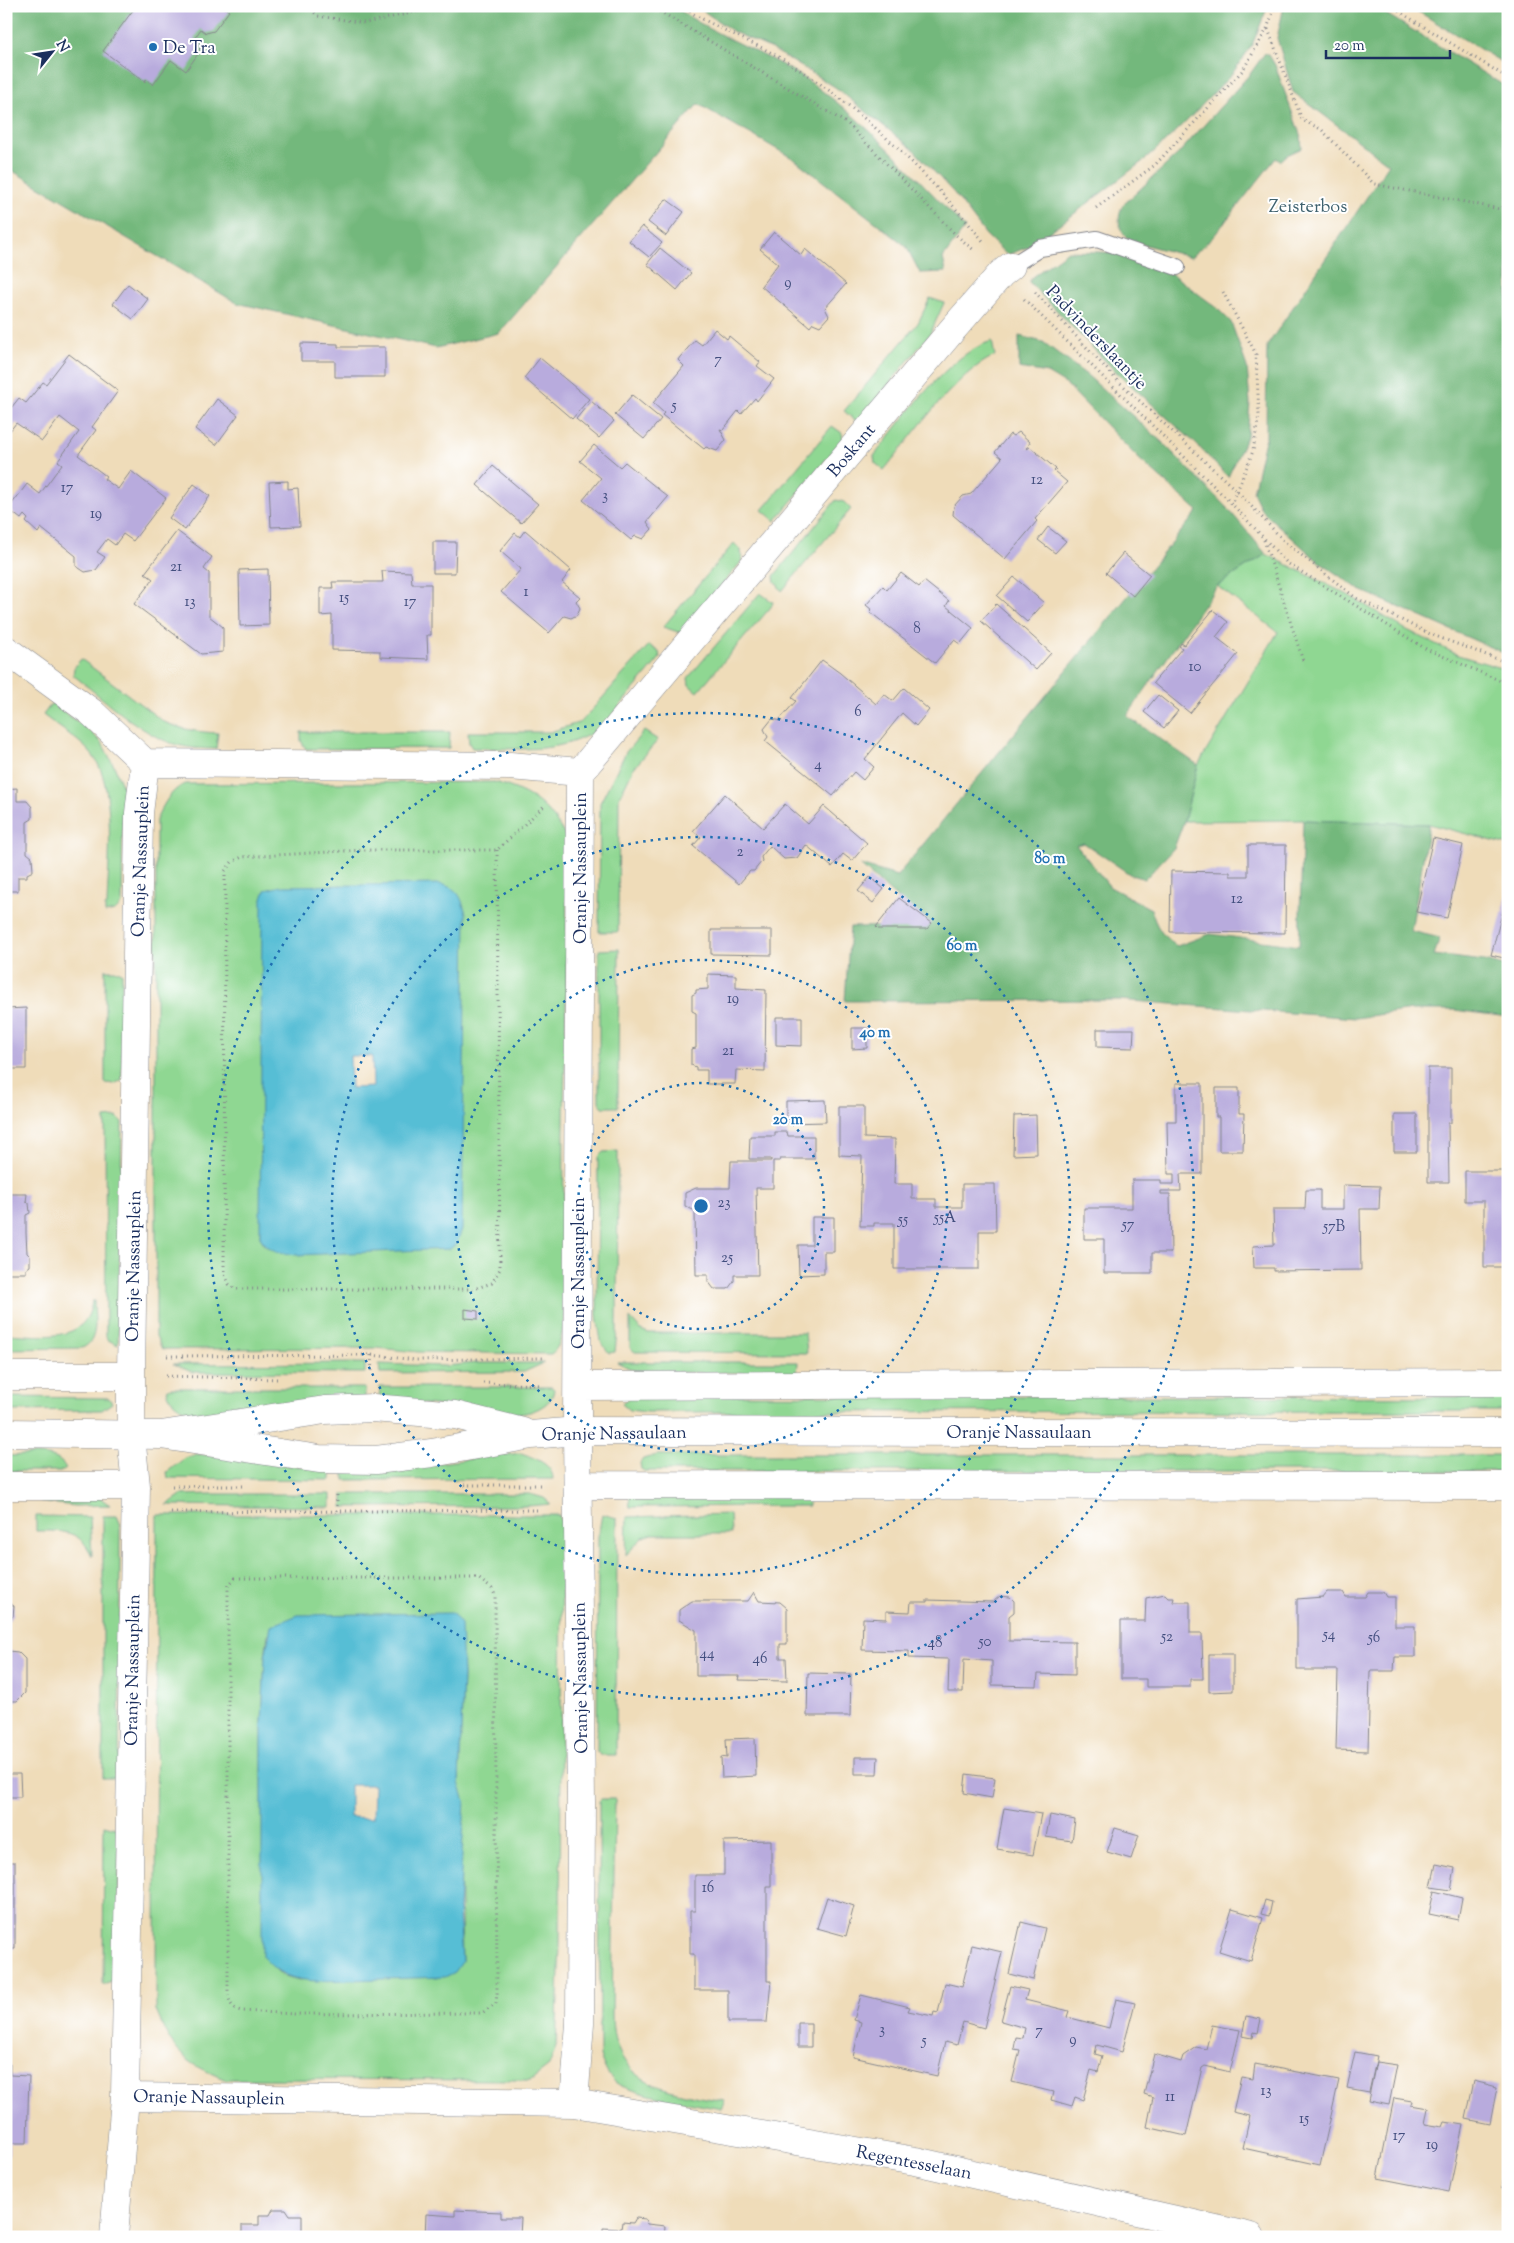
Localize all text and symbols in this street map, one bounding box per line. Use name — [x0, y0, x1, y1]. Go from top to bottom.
north arrow — [28, 28, 78, 78]
scale bar — [1326, 28, 1450, 60]
place label: De Tra — [163, 36, 216, 62]
text: 20 m — [1334, 36, 1365, 57]
text: N — [50, 37, 73, 56]
marker: De Tra — [147, 41, 159, 53]
park label: Zeisterbos — [1269, 195, 1347, 221]
house number: 9 — [784, 273, 792, 294]
street label: Padvinderslaantje — [1039, 280, 1152, 397]
house number: 7 — [714, 350, 722, 371]
house number: 5 — [670, 396, 677, 417]
street label: Boskant — [822, 419, 883, 484]
house number: 12 — [1031, 470, 1043, 491]
house number: 17 — [61, 478, 74, 499]
house number: 3 — [602, 486, 608, 507]
house number: 19 — [90, 504, 102, 525]
house number: 21 — [170, 557, 182, 578]
house number: 1 — [523, 582, 529, 603]
house number: 15 — [339, 588, 349, 609]
house number: 13 — [184, 592, 196, 613]
house number: 17 — [404, 592, 417, 613]
house number: 8 — [913, 619, 921, 640]
house number: 10 — [1189, 657, 1202, 678]
house number: 6 — [854, 702, 862, 723]
house number: 4 — [814, 755, 822, 776]
street label: Oranje Nassauplein — [126, 784, 158, 937]
street label: Oranje Nassauplein — [569, 792, 595, 944]
house number: 2 — [736, 842, 744, 863]
text: 80 m — [1034, 849, 1066, 870]
house number: 12 — [1231, 889, 1243, 910]
text: 60 m — [947, 936, 978, 957]
house number: 19 — [727, 989, 739, 1010]
text: 40 m — [859, 1023, 891, 1044]
house number: 21 — [722, 1041, 734, 1062]
text: 20 m — [773, 1110, 804, 1131]
street label: Oranje Nassauplein — [121, 1189, 149, 1342]
house number: 23 — [717, 1193, 731, 1214]
street label: Oranje Nassauplein — [567, 1197, 593, 1349]
centre of rings — [692, 1197, 710, 1215]
house number: 55A — [933, 1208, 956, 1229]
house number: 55 — [897, 1210, 908, 1231]
house number: 57 — [1121, 1215, 1135, 1236]
house number: 57B — [1322, 1217, 1346, 1238]
house number: 25 — [721, 1248, 733, 1269]
street label: Oranje Nassaulaan — [541, 1421, 687, 1449]
street label: Oranje Nassaulaan — [946, 1421, 1092, 1447]
street label: Oranje Nassauplein — [120, 1593, 148, 1746]
street label: Oranje Nassauplein — [568, 1601, 596, 1754]
house number: 54 — [1322, 1625, 1336, 1646]
house number: 52 — [1160, 1627, 1173, 1648]
house number: 56 — [1367, 1628, 1380, 1649]
house number: 50 — [977, 1632, 992, 1653]
house number: 48 — [927, 1633, 943, 1654]
house number: 44 — [699, 1644, 715, 1665]
house number: 46 — [753, 1649, 767, 1670]
house number: 16 — [702, 1878, 714, 1899]
house number: 3 — [879, 2020, 885, 2041]
house number: 7 — [1035, 2021, 1043, 2042]
house number: 9 — [1069, 2030, 1077, 2051]
house number: 5 — [920, 2031, 927, 2052]
house number: 13 — [1260, 2081, 1272, 2102]
street label: Oranje Nassauplein — [133, 2085, 286, 2113]
house number: 11 — [1165, 2087, 1175, 2108]
house number: 15 — [1299, 2109, 1309, 2130]
house number: 17 — [1393, 2126, 1406, 2147]
house number: 19 — [1426, 2135, 1438, 2156]
street label: Regentesselaan — [853, 2140, 974, 2188]

